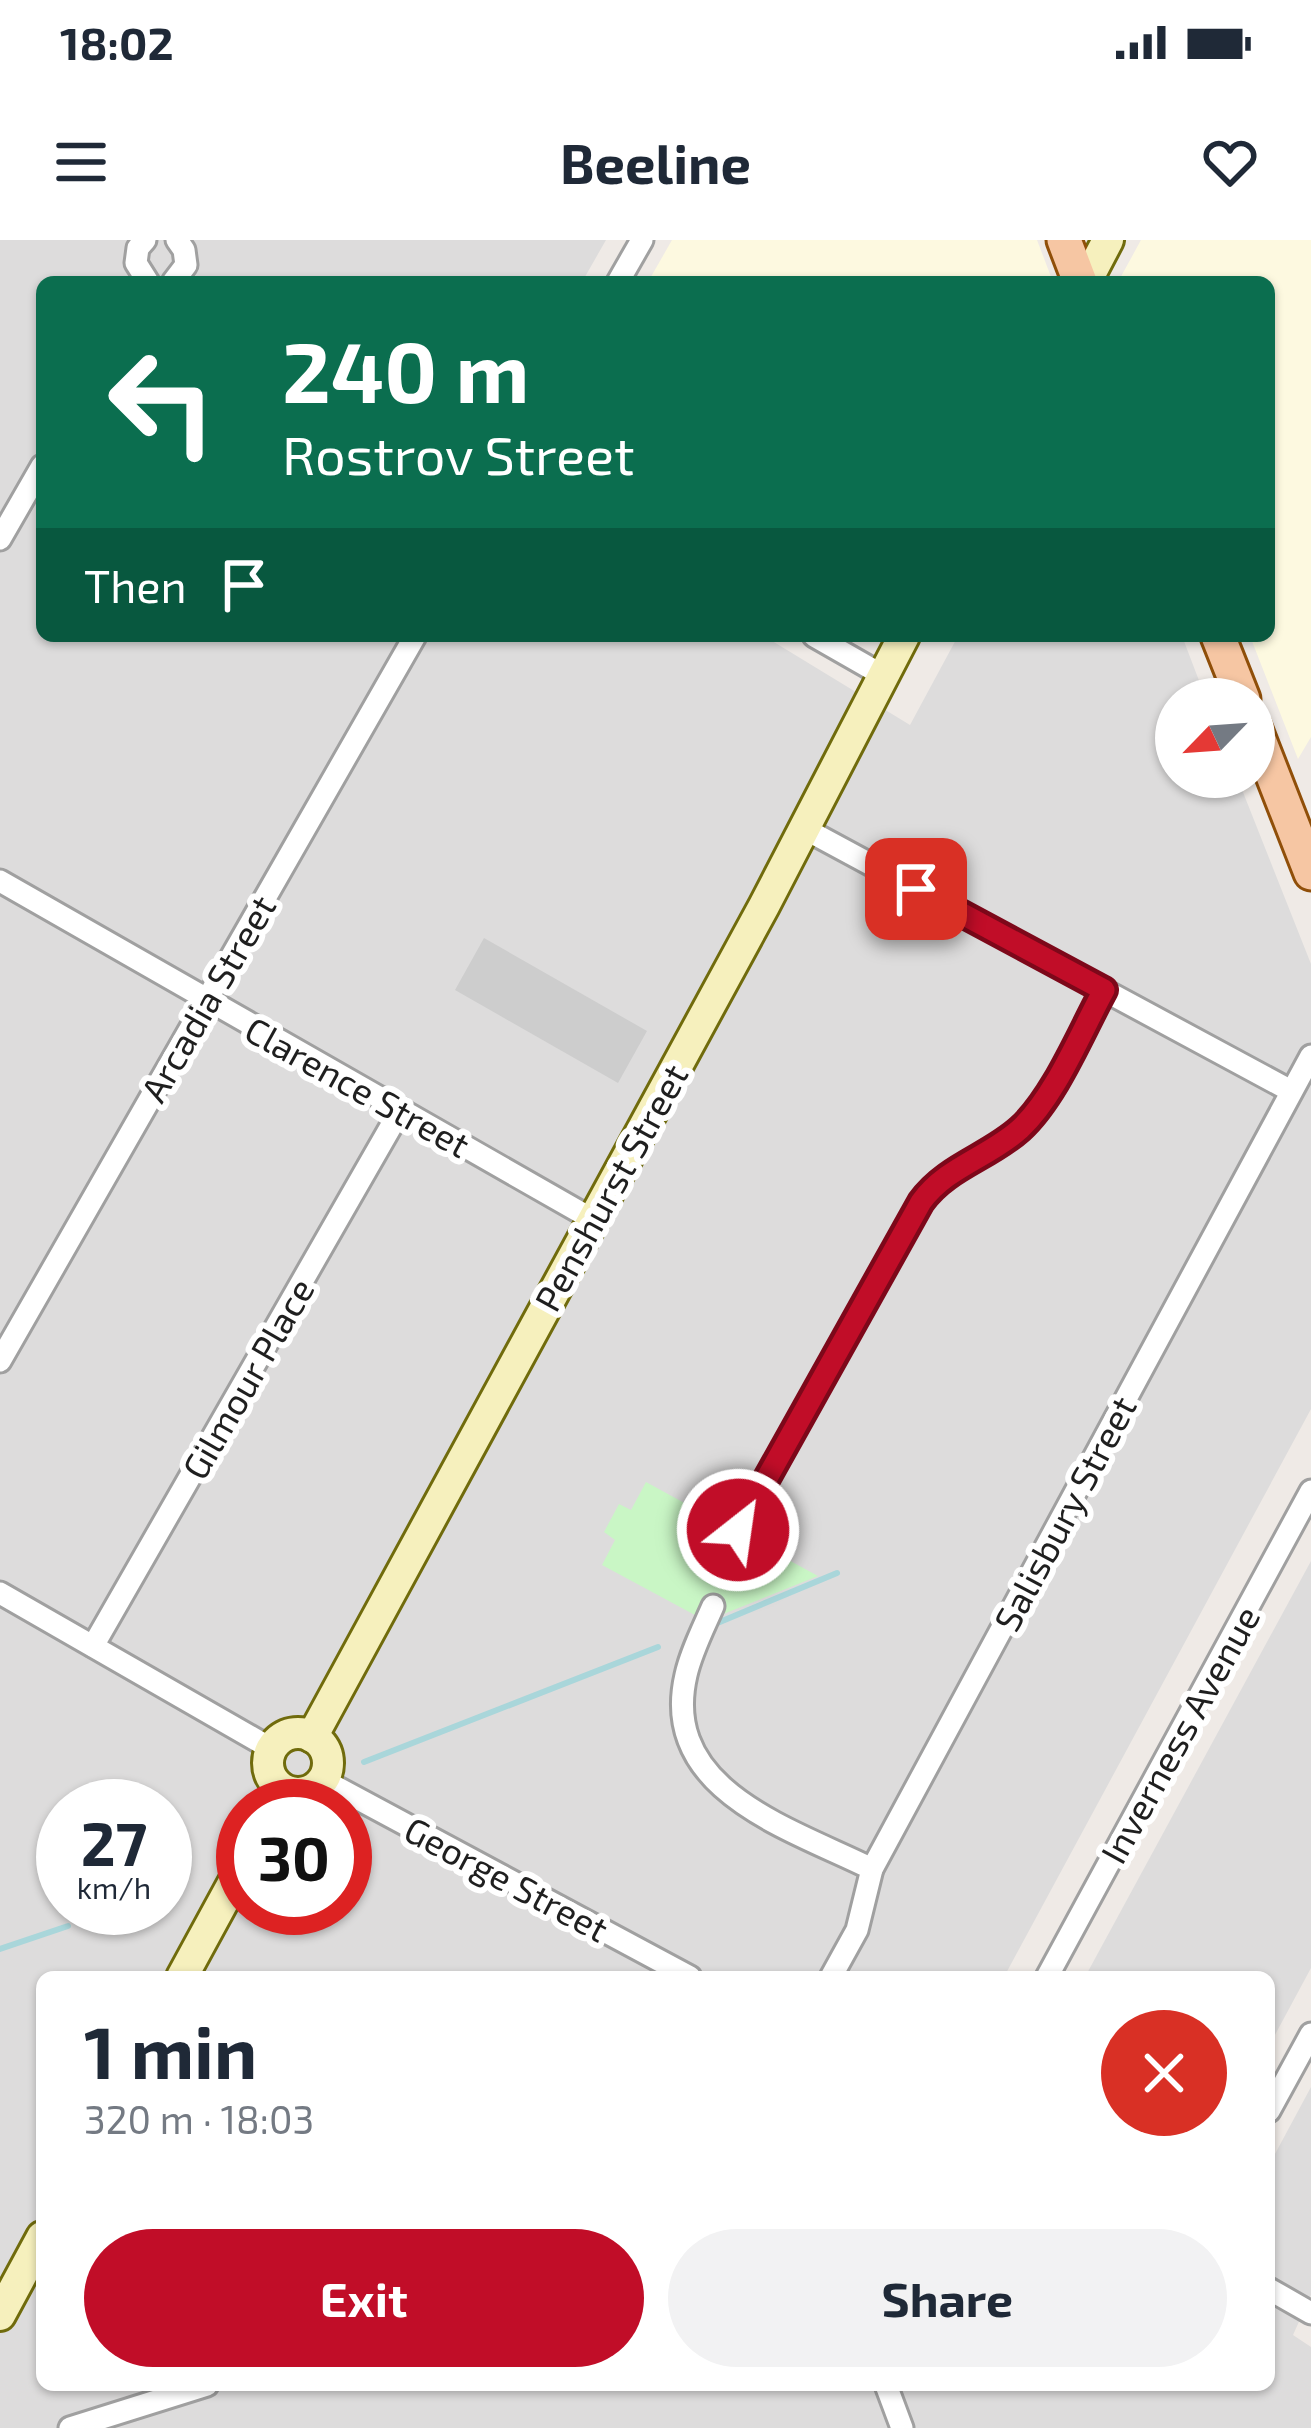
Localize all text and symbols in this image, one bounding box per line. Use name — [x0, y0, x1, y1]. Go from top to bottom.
text: 18:02 — [60, 15, 174, 69]
icon: menu — [48, 129, 114, 195]
icon: heart — [1197, 129, 1263, 195]
text: Beeline — [560, 130, 751, 195]
text: 240 m — [282, 319, 529, 420]
icon: left — [84, 324, 240, 480]
text: Rostrov Street — [282, 421, 635, 486]
icon: arrive — [211, 552, 277, 618]
text: Then — [84, 558, 187, 612]
north arrow — [1155, 678, 1275, 798]
map controls — [1155, 678, 1275, 798]
pin — [865, 838, 967, 940]
icon: arrive — [883, 856, 949, 922]
street label: Arcadia Street — [131, 887, 283, 1109]
street label: Clarence Street — [238, 1007, 478, 1165]
street label: Penshurst Street — [524, 1056, 696, 1318]
street label: Gilmour Place — [172, 1270, 322, 1486]
street label: Salisbury Street — [984, 1388, 1144, 1638]
position arrow — [675, 1467, 801, 1593]
street label: Inverness Avenue — [1090, 1598, 1268, 1870]
speed limit sign: 30 — [216, 1779, 372, 1935]
text: 27 — [81, 1806, 147, 1878]
street label: George Street — [398, 1806, 616, 1950]
text: km/h — [77, 1869, 151, 1905]
text: 1 min — [84, 2007, 257, 2093]
button: close — [1101, 2010, 1227, 2136]
text: 320 m · 18:03 — [84, 2095, 314, 2142]
button: Exit — [84, 2229, 644, 2367]
button: Share — [668, 2229, 1227, 2367]

